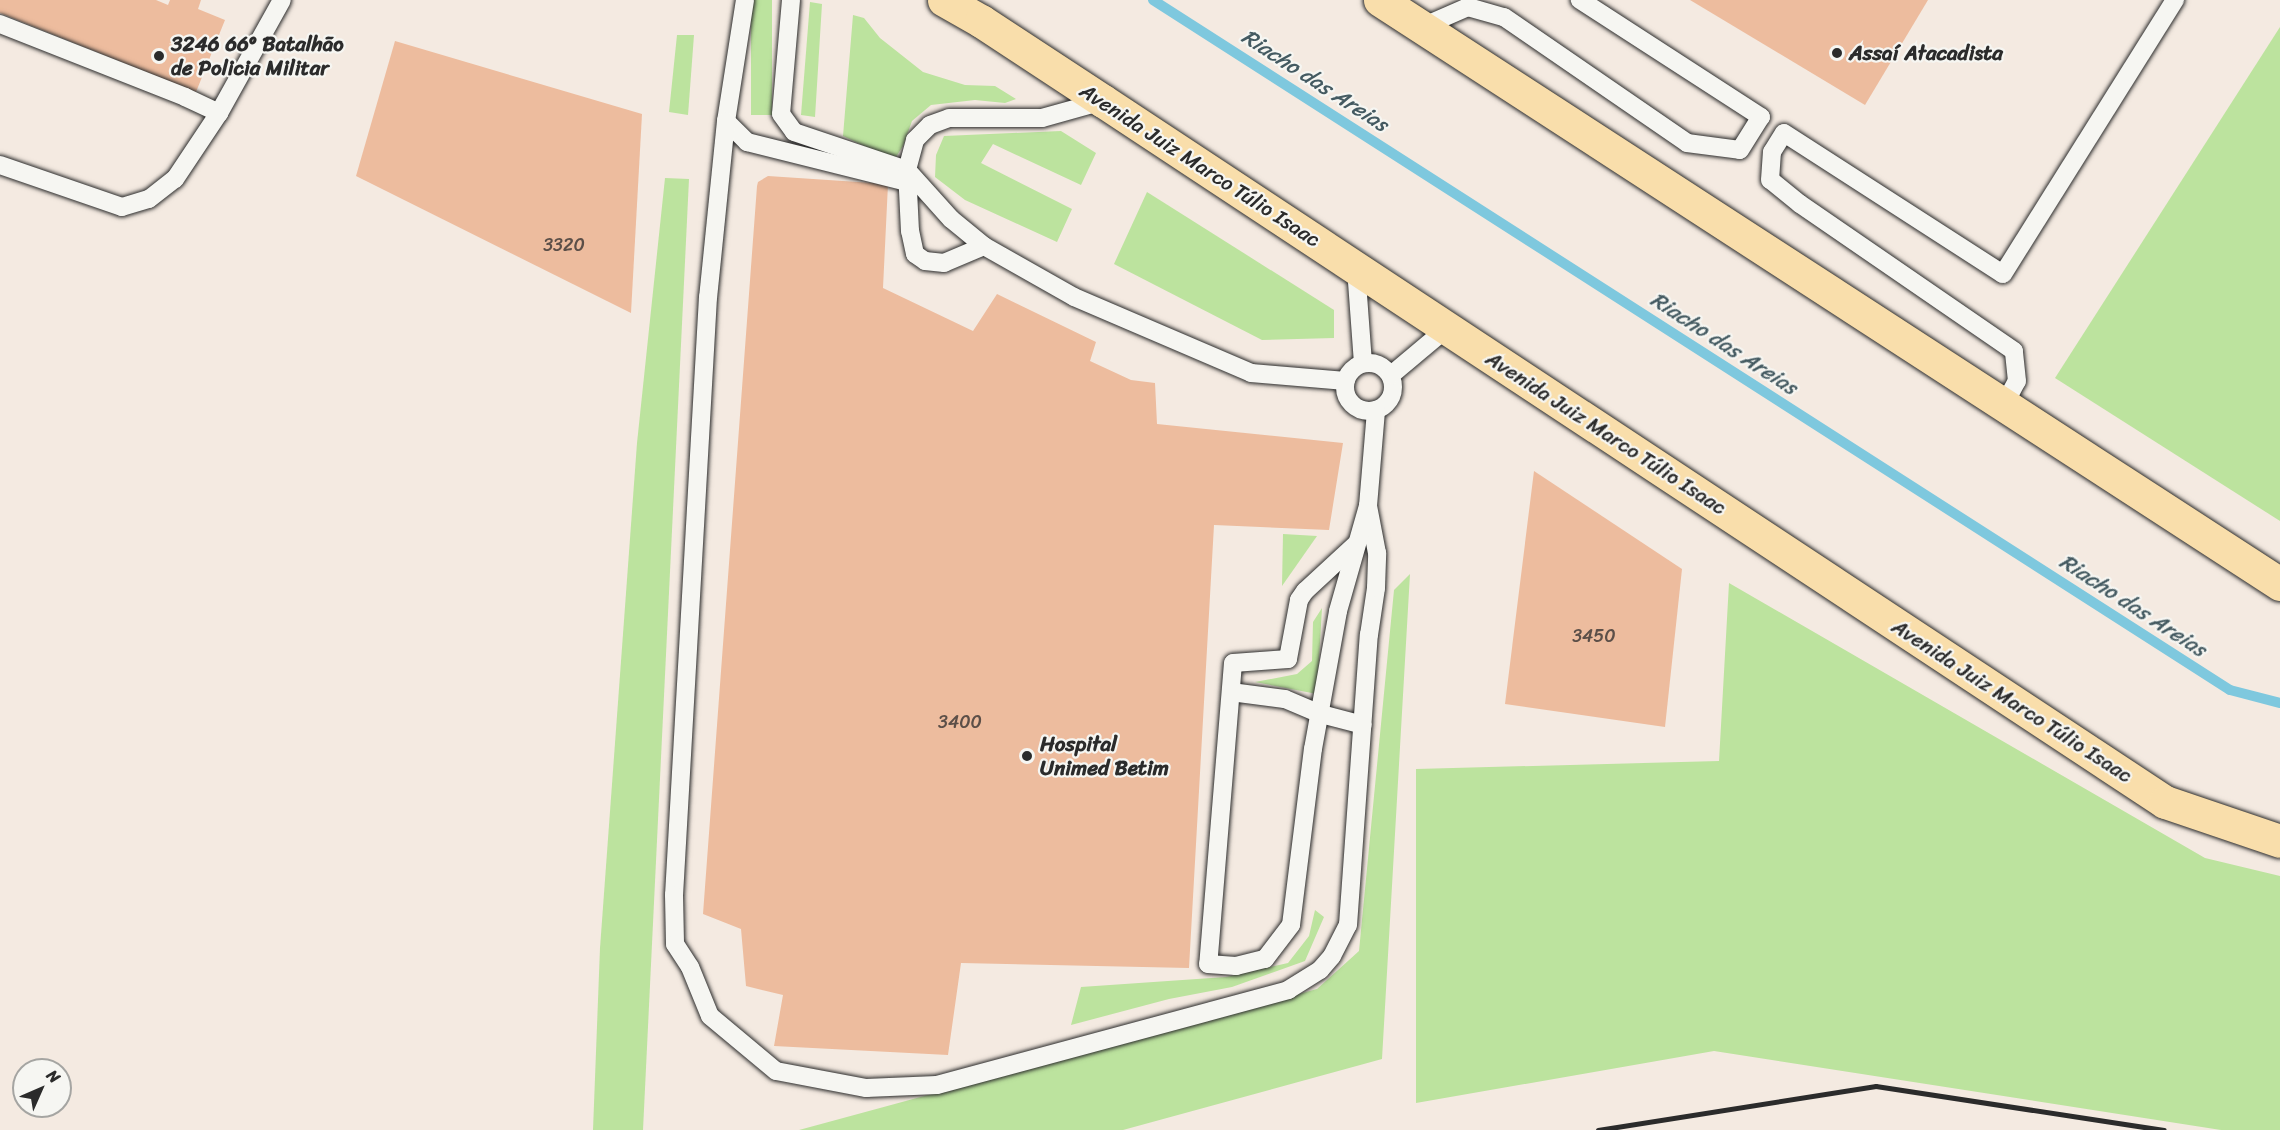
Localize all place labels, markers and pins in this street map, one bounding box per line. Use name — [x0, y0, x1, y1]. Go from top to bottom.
place label: 3246 66º Batalhão de Policia Militar — [171, 31, 344, 81]
place label: Assaí Atacadista — [1849, 40, 2005, 66]
marker: Assaí Atacadista — [1830, 46, 1844, 60]
marker: 3246 66º Batalhão de Policia Militar — [152, 49, 166, 63]
place label: Hospital Unimed Betim — [1040, 731, 1170, 781]
marker: Hospital Unimed Betim — [1018, 747, 1036, 765]

